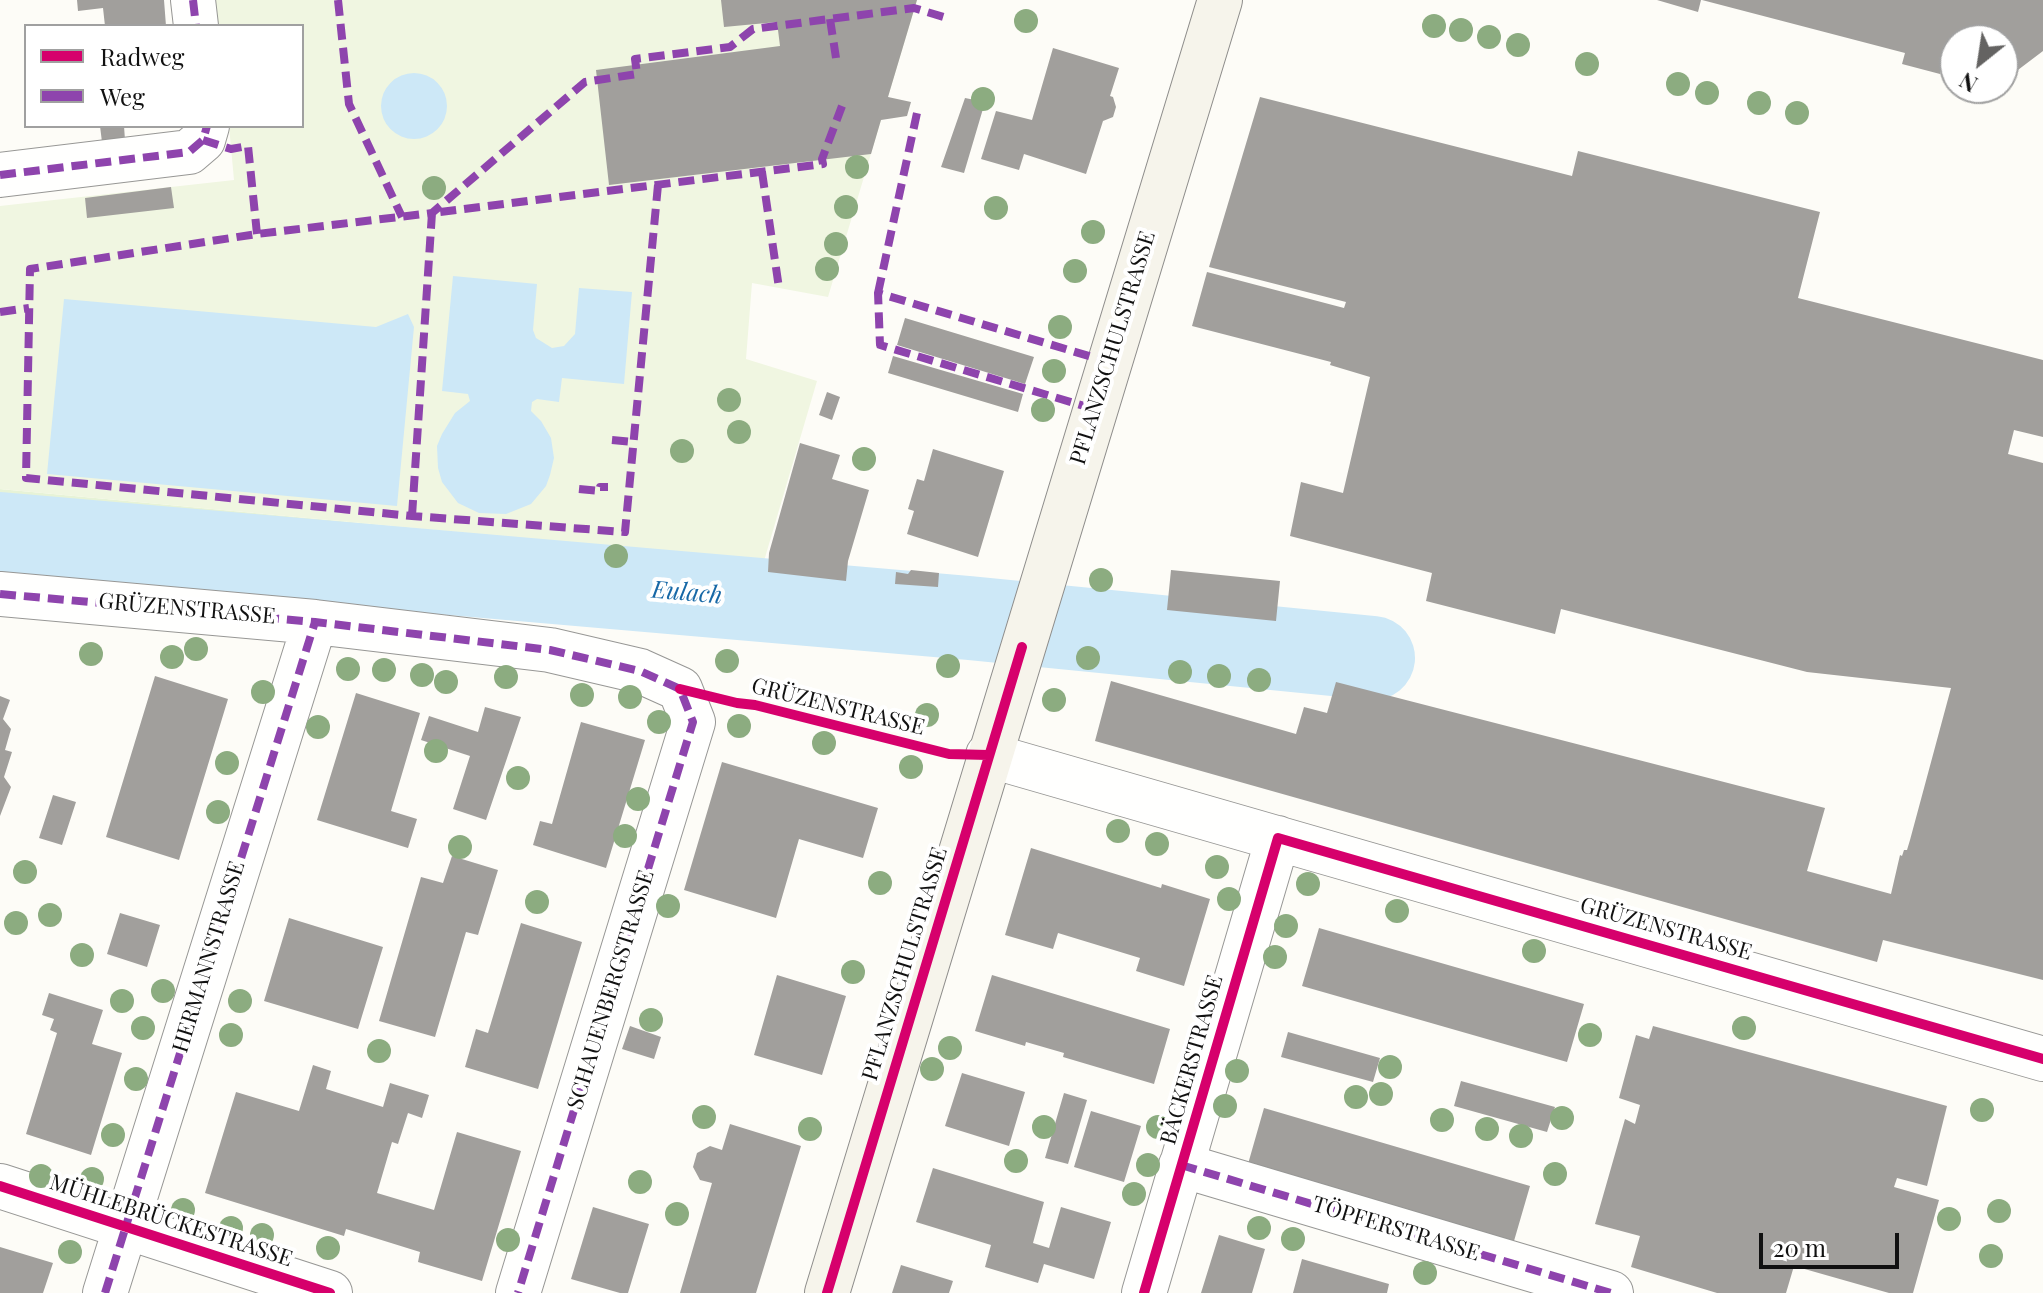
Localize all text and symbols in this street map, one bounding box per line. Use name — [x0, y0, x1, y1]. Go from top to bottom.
legend — [24, 24, 304, 128]
north arrow — [1939, 24, 2019, 104]
text: Radweg — [100, 40, 185, 72]
text: N — [1954, 66, 1982, 100]
text: Weg — [100, 80, 145, 112]
street label: PFLANZSCHULSTRASSE — [1065, 228, 1161, 468]
water label: Eulach — [651, 576, 723, 610]
street label: GRÜZENSTRASSE — [97, 588, 277, 630]
street label: GRÜZENSTRASSE — [749, 673, 927, 741]
street label: PFLANZSCHULSTRASSE — [857, 844, 953, 1084]
street label: HERMANNSTRASSE — [167, 858, 251, 1056]
street label: SCHAUENBERGSTRASSE — [562, 867, 660, 1113]
street label: GRÜZENSTRASSE — [1577, 892, 1755, 966]
street label: BÄCKERSTRASSE — [1155, 972, 1229, 1148]
street label: MÜHLEBRÜCKESTRASSE — [46, 1169, 296, 1273]
street label: TÖPFERSTRASSE — [1309, 1191, 1483, 1267]
scale bar — [1763, 1217, 1903, 1267]
text: 20 m — [1773, 1231, 1826, 1263]

